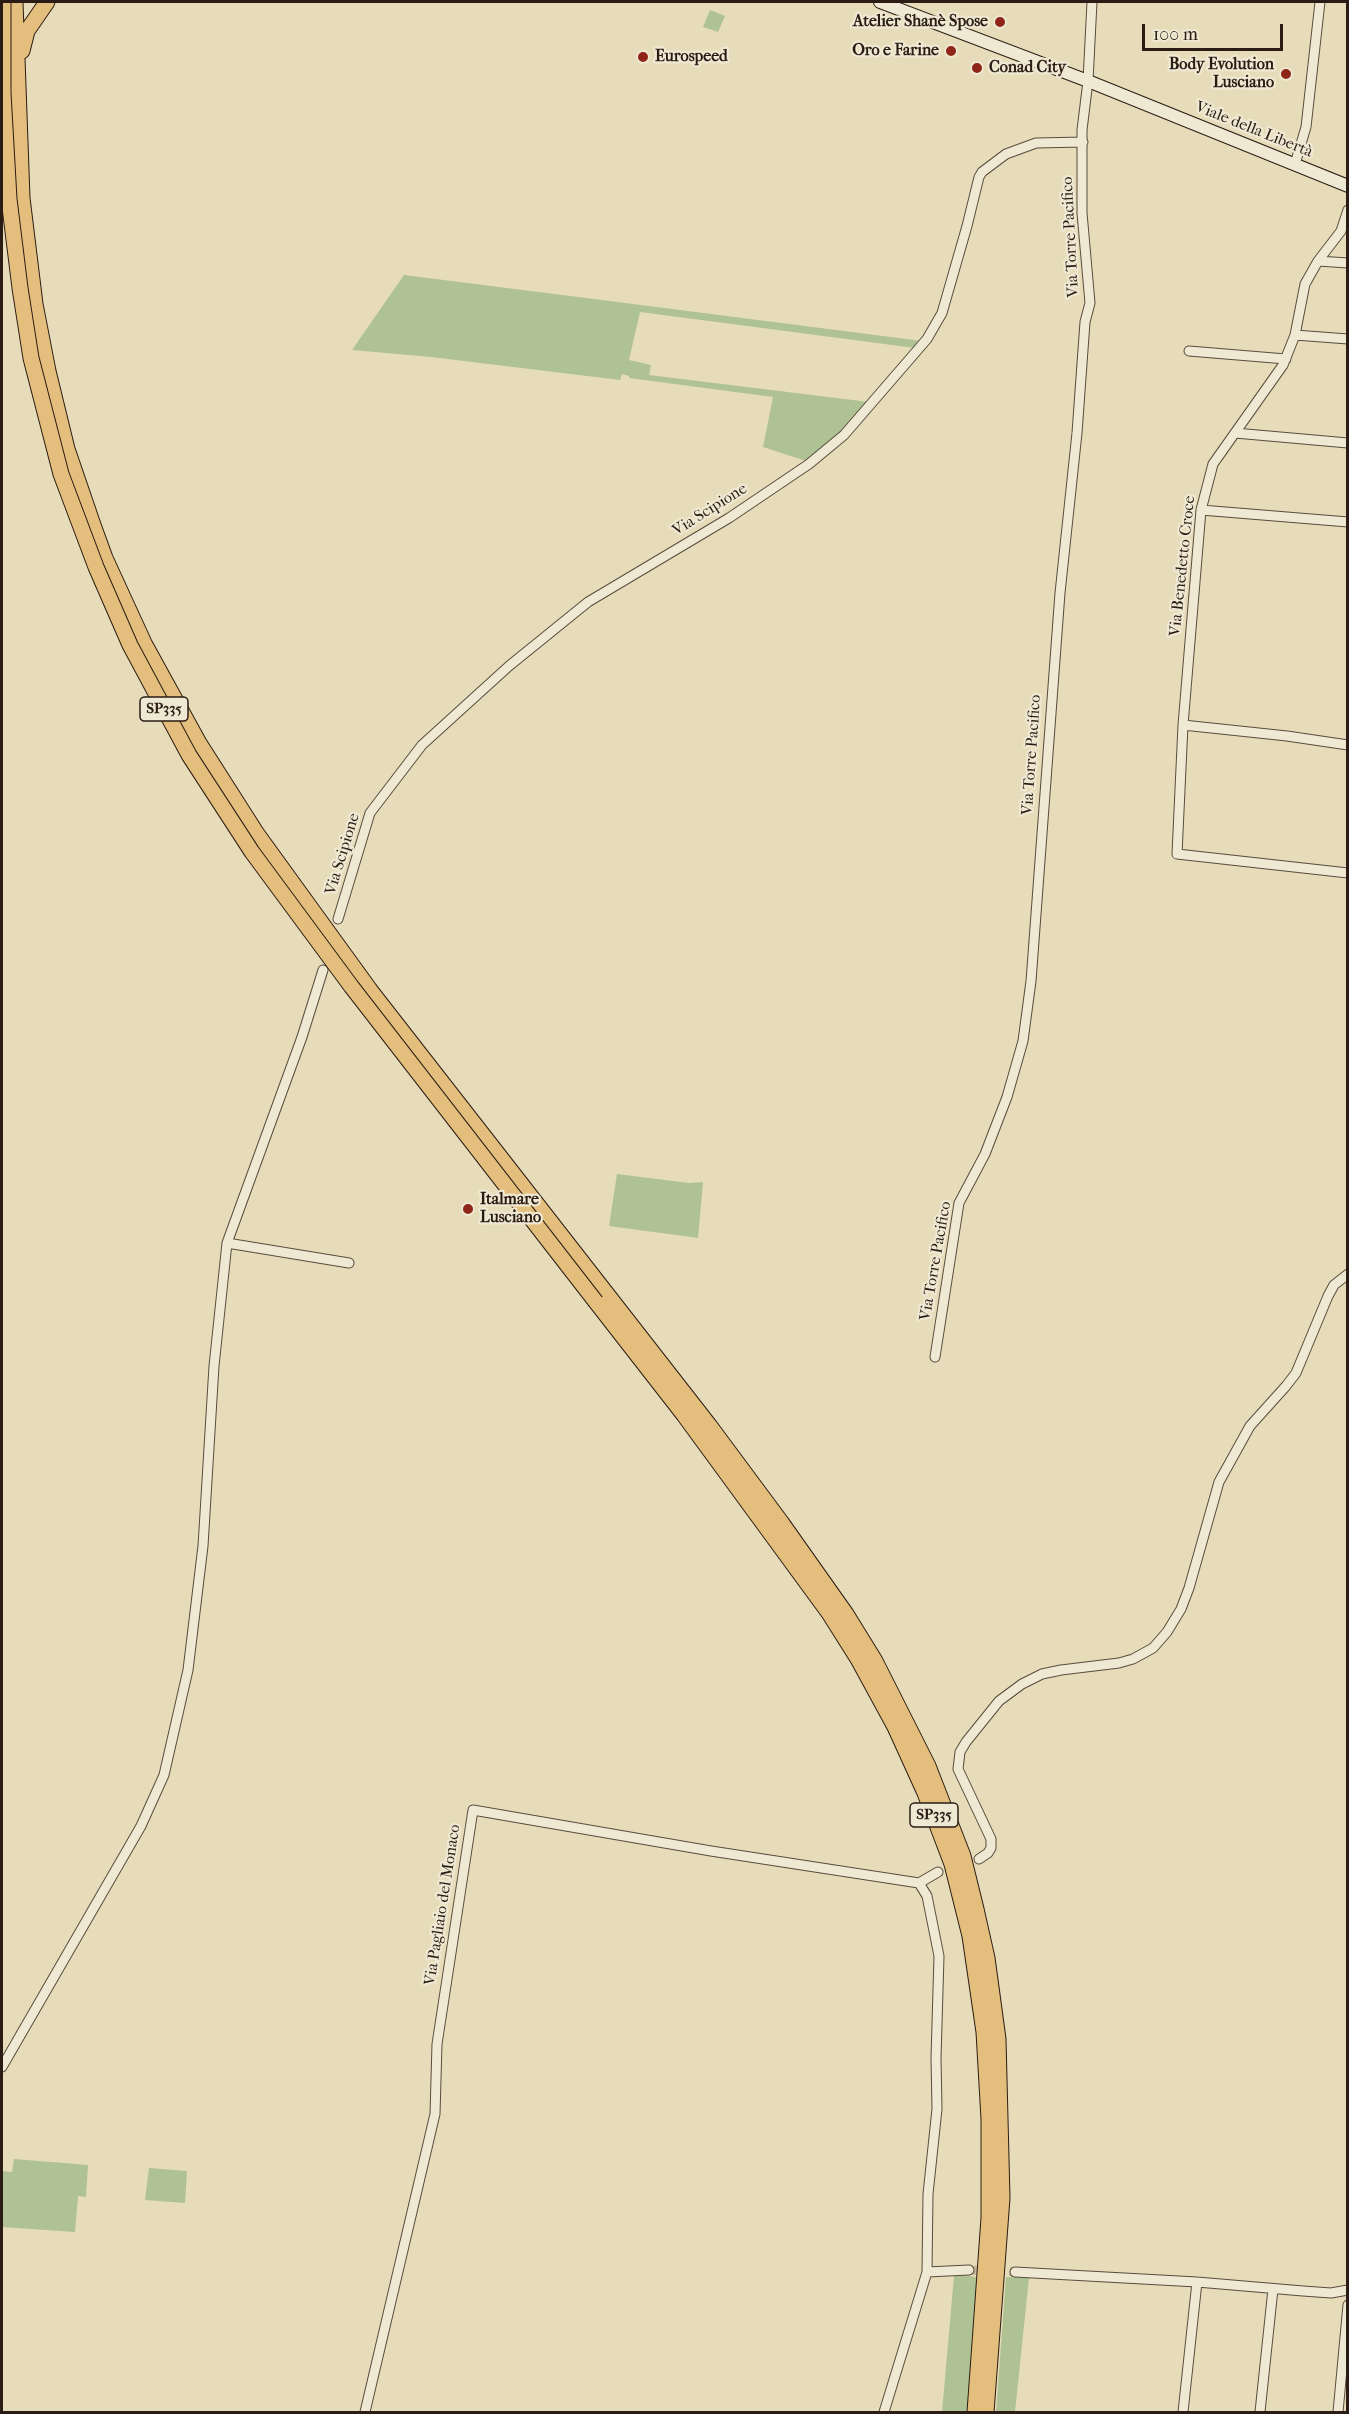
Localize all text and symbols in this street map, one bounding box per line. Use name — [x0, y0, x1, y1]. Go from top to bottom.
place label: Atelier Shanè Spose — [853, 12, 988, 32]
scale bar — [1145, 12, 1286, 50]
marker: Atelier Shanè Spose — [993, 15, 1007, 29]
text: 100 m — [1153, 24, 1198, 45]
place label: Oro e Farine — [852, 41, 939, 61]
marker: Oro e Farine — [944, 44, 958, 58]
place label: Eurospeed — [655, 47, 728, 67]
marker: Eurospeed — [636, 50, 650, 64]
place label: Body Evolution Lusciano — [1169, 55, 1274, 93]
place label: Conad City — [989, 58, 1066, 78]
marker: Conad City — [970, 61, 984, 75]
marker: Body Evolution Lusciano — [1279, 67, 1293, 81]
street label: Viale della Libertà — [1192, 98, 1316, 162]
street label: Via Torre Pacifico — [1058, 176, 1084, 298]
street label: Via Scipione — [669, 480, 751, 540]
street label: Via Benedetto Croce — [1166, 495, 1200, 637]
street label: Via Torre Pacifico — [1018, 694, 1046, 816]
road number: SP335 — [140, 697, 188, 721]
street label: Via Scipione — [321, 811, 365, 897]
place label: Italmare Lusciano — [480, 1190, 541, 1228]
street label: Via Torre Pacifico — [916, 1200, 956, 1322]
marker: Italmare Lusciano — [461, 1202, 475, 1216]
road number: SP335 — [910, 1803, 958, 1827]
street label: Via Pagliaio del Monaco — [421, 1823, 465, 1987]

